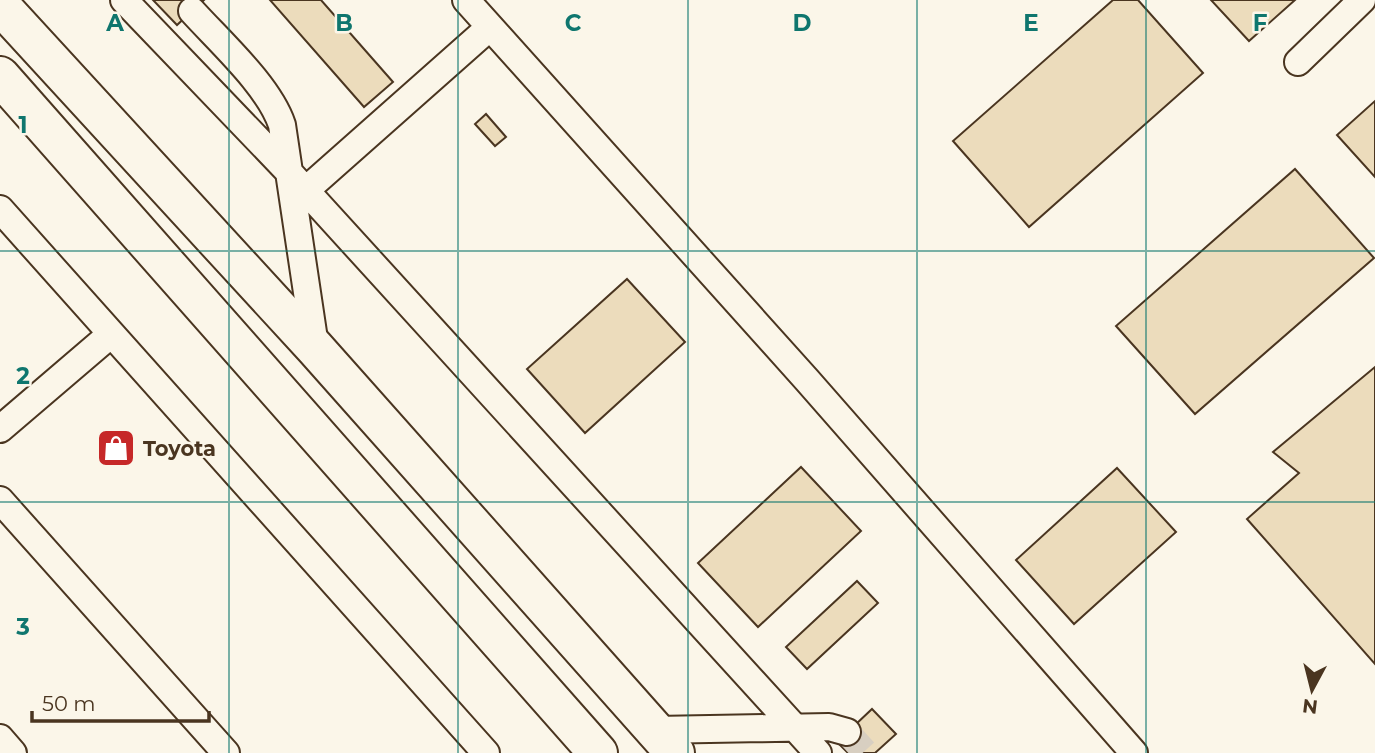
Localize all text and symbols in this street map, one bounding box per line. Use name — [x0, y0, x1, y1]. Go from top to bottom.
text: A — [105, 9, 124, 37]
text: B — [335, 9, 353, 37]
text: C — [565, 9, 582, 37]
text: D — [793, 9, 812, 37]
text: E — [1023, 9, 1039, 37]
text: F — [1253, 9, 1268, 37]
text: 1 — [18, 111, 28, 139]
text: 2 — [16, 362, 30, 390]
shop icon: Toyota — [95, 427, 137, 469]
place label: Toyota — [143, 436, 216, 461]
text: 3 — [15, 613, 30, 641]
north arrow — [1277, 655, 1347, 725]
scale bar — [32, 680, 208, 724]
text: 50 m — [42, 691, 96, 716]
text: N — [1301, 694, 1319, 719]

